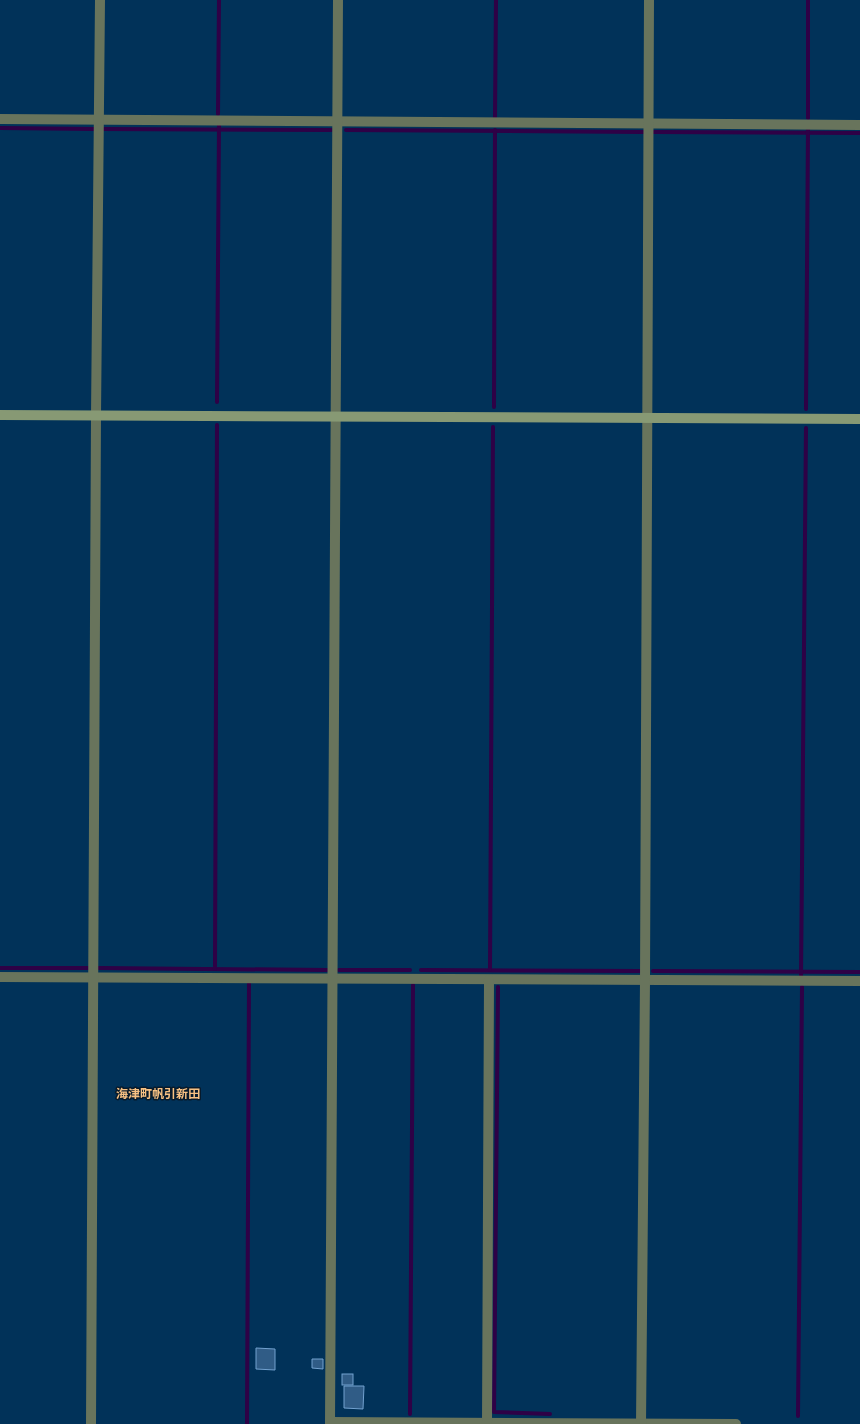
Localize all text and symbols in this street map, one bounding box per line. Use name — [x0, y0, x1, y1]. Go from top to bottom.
district label: 海津町帆引新田 — [116, 1086, 200, 1102]

